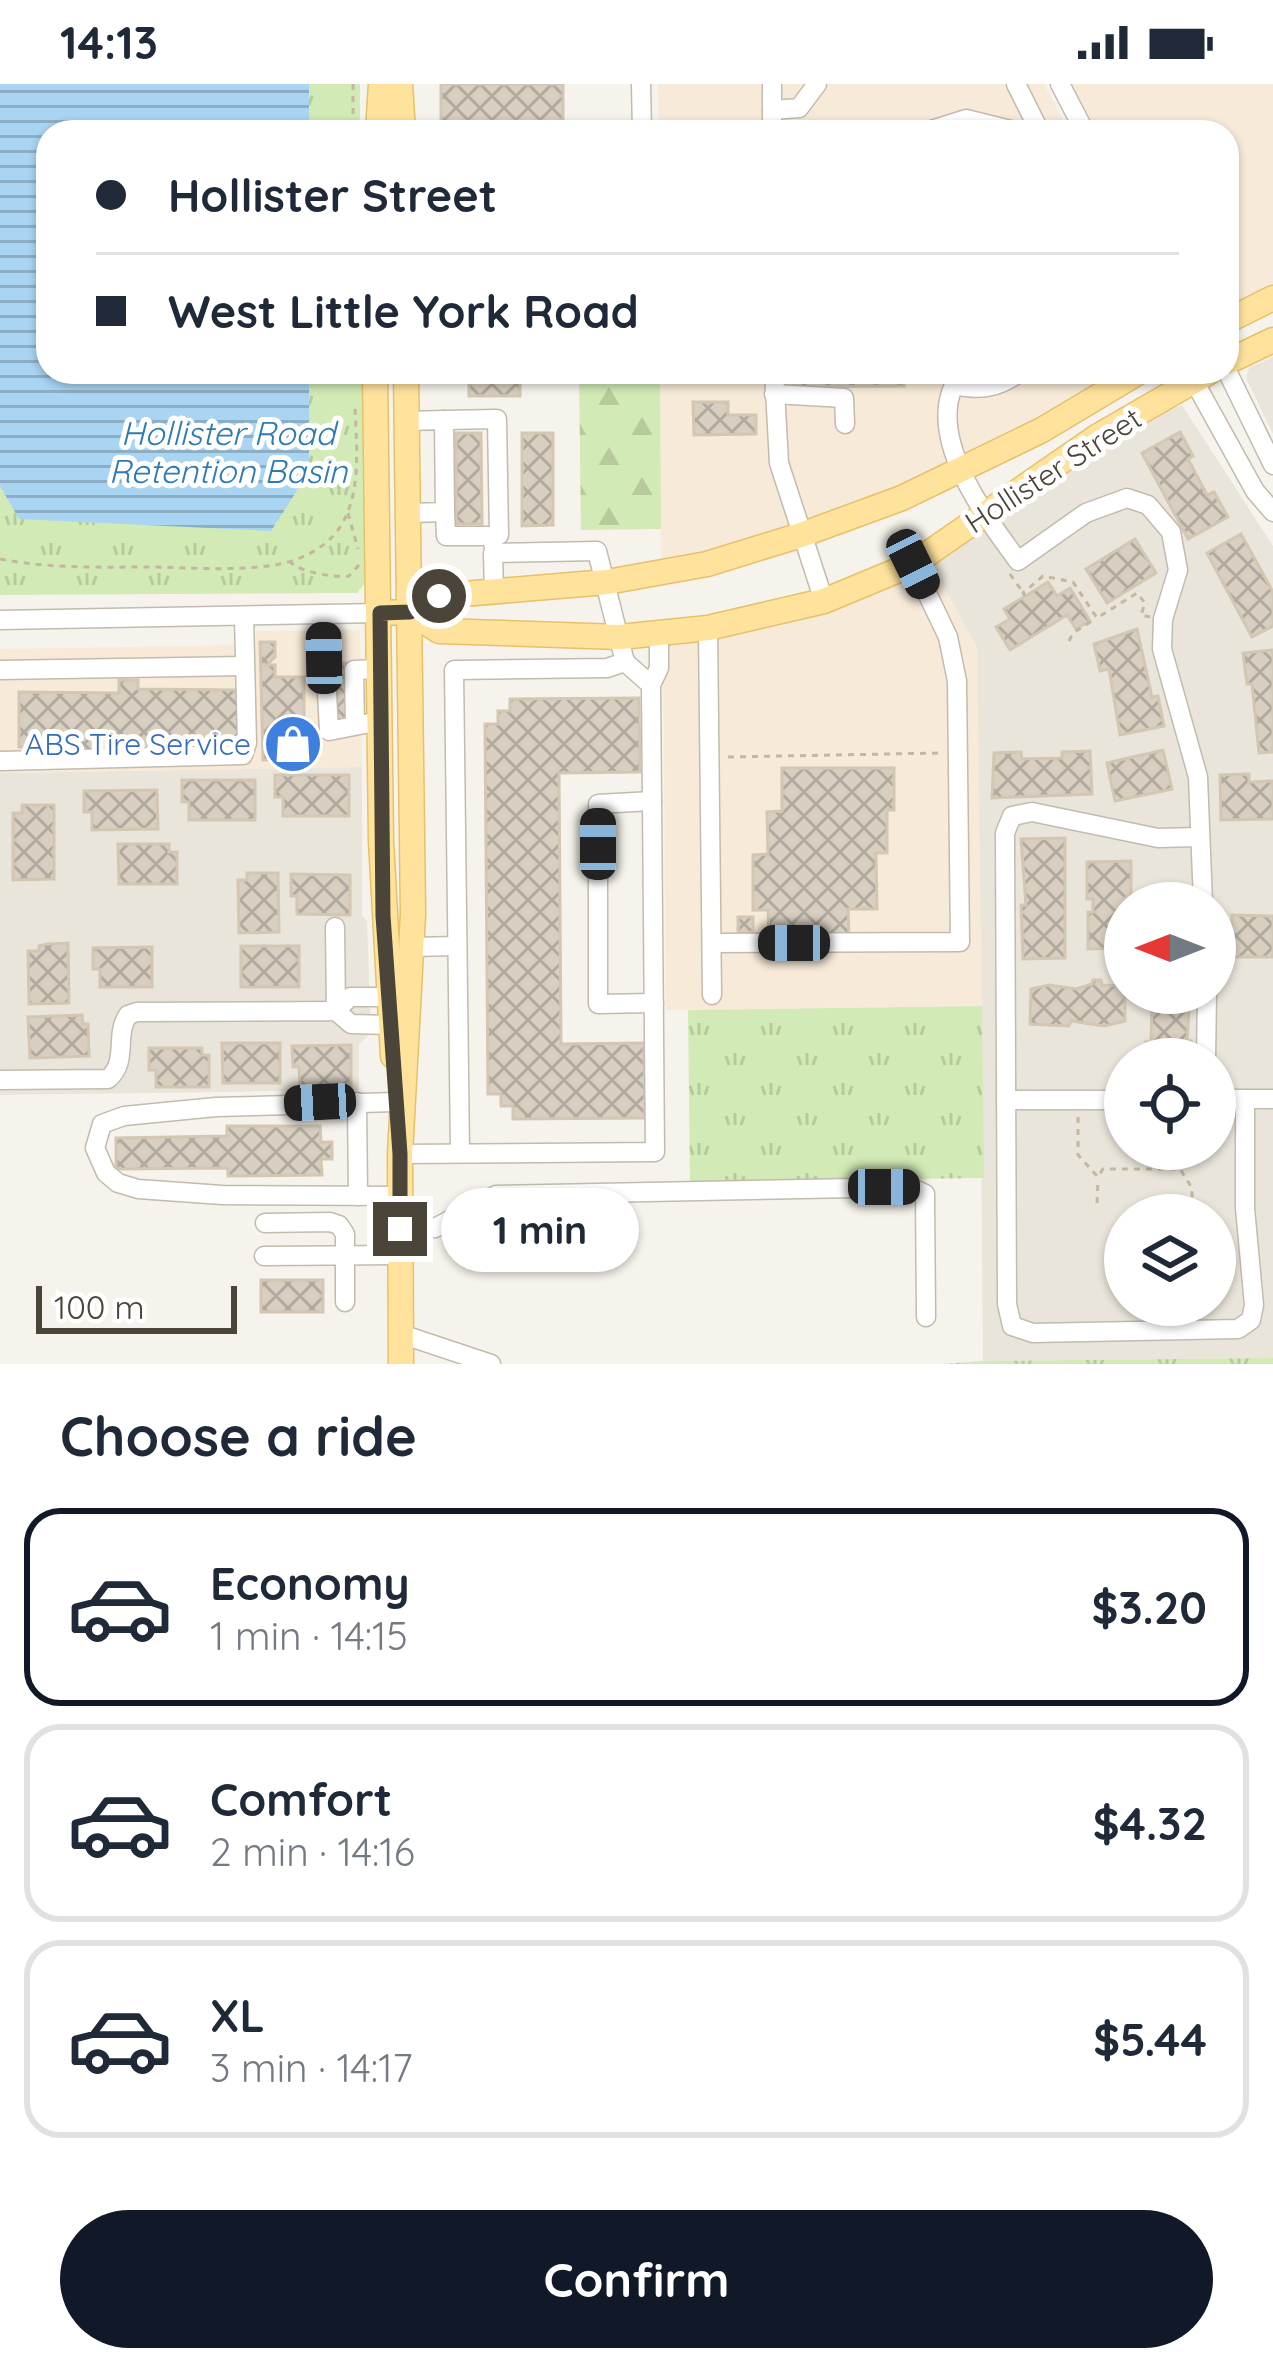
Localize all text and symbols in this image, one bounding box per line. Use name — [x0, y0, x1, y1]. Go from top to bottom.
text: 14:13 — [60, 14, 158, 70]
text: Hollister Street — [168, 167, 497, 223]
text: West Little York Road — [168, 283, 639, 339]
street label: Hollister Street — [958, 399, 1148, 541]
water label: Hollister Road Retention Basin — [109, 412, 348, 491]
car — [881, 524, 945, 604]
route start — [412, 569, 466, 623]
car — [305, 622, 343, 694]
shop icon: ABS Tire Service — [262, 713, 324, 775]
place label: ABS Tire Service — [25, 725, 251, 763]
car — [580, 808, 616, 880]
north arrow — [1104, 882, 1236, 1014]
map controls — [1104, 882, 1236, 1326]
car — [758, 925, 830, 961]
button: locate — [1104, 1038, 1236, 1170]
car — [283, 1082, 357, 1122]
car — [848, 1169, 920, 1205]
callout: 1 min — [442, 1187, 640, 1271]
button: layers — [1104, 1194, 1236, 1326]
route end — [373, 1202, 427, 1256]
text: 1 min — [493, 1205, 587, 1254]
scale bar — [36, 1280, 237, 1333]
text: 100 m — [54, 1286, 145, 1327]
text: Choose a ride — [60, 1402, 417, 1470]
icon: car — [66, 1553, 174, 1661]
text: Economy — [210, 1555, 410, 1611]
text: $3.20 — [1092, 1579, 1207, 1635]
text: 1 min · 14:15 — [210, 1611, 408, 1660]
icon: car — [66, 1769, 174, 1877]
text: Comfort — [210, 1771, 392, 1827]
text: $4.32 — [1093, 1795, 1207, 1851]
text: 2 min · 14:16 — [210, 1827, 415, 1876]
icon: car — [66, 1985, 174, 2093]
text: XL — [210, 1987, 265, 2043]
text: $5.44 — [1093, 2011, 1207, 2067]
text: 3 min · 14:17 — [210, 2043, 413, 2092]
button: Confirm — [60, 2210, 1213, 2348]

